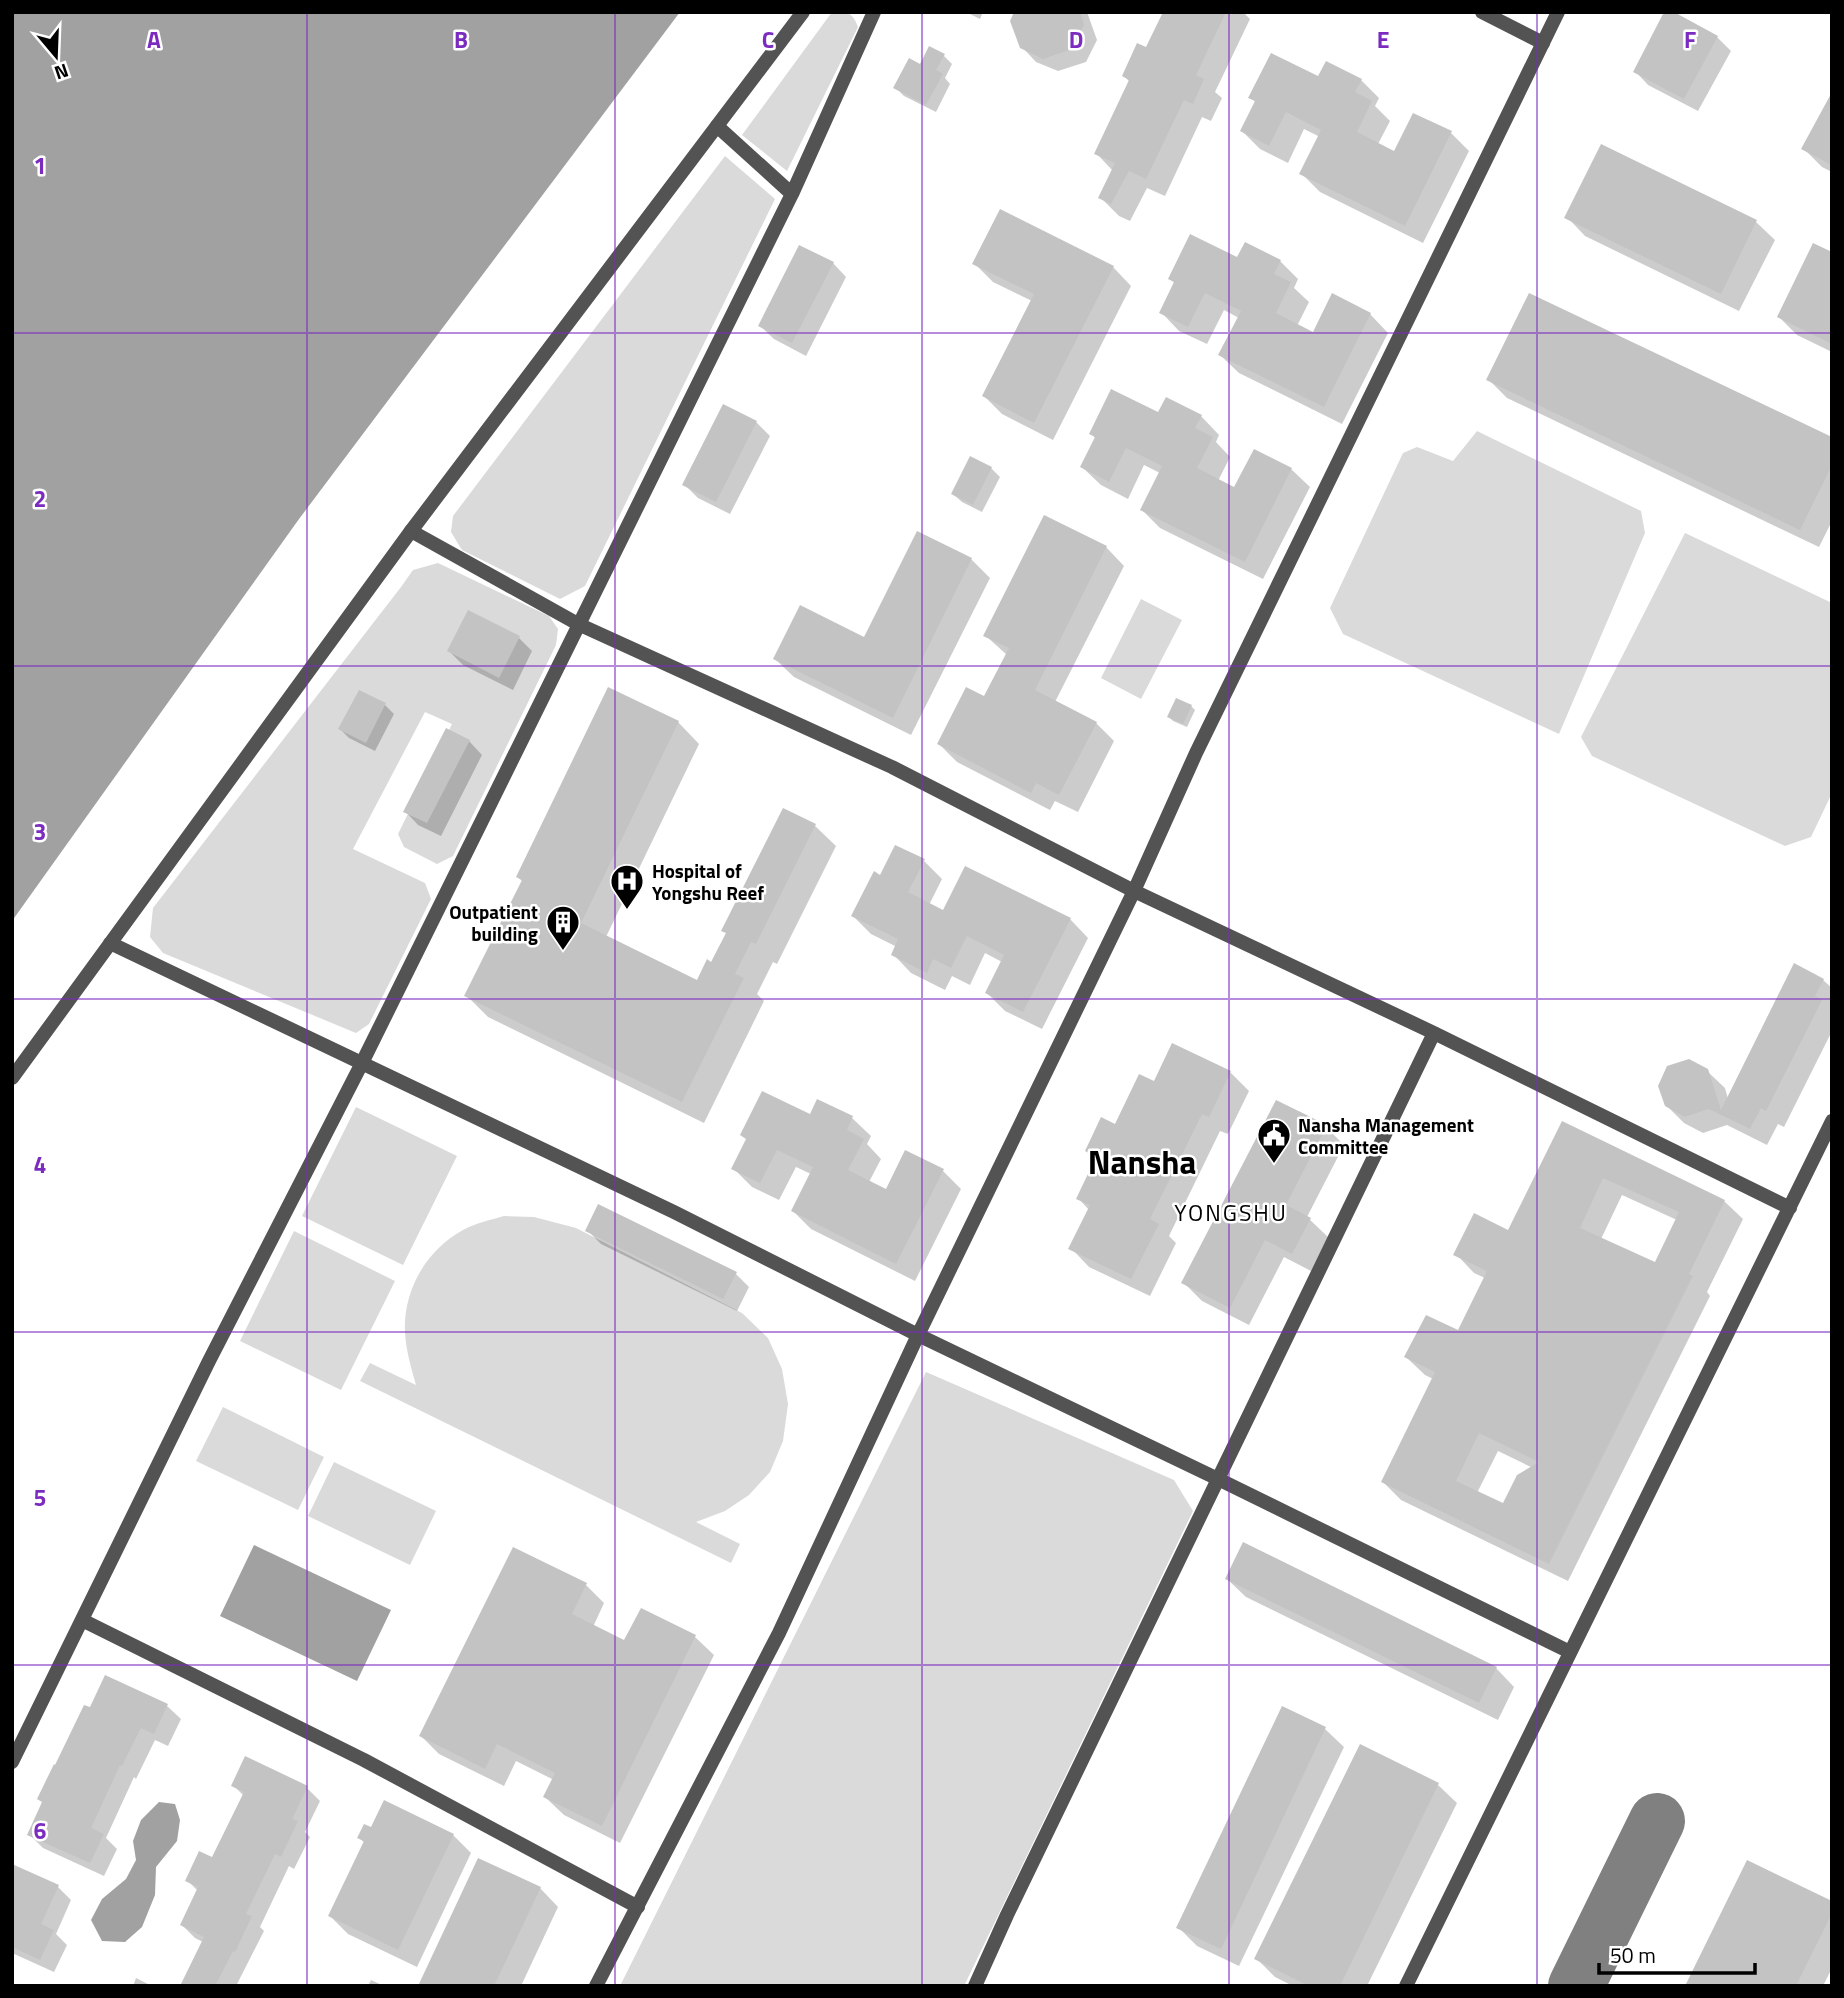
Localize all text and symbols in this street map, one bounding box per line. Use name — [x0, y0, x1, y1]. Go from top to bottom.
north arrow — [21, 21, 91, 91]
text: A — [147, 22, 161, 57]
text: B — [454, 22, 468, 57]
text: C — [762, 22, 774, 57]
text: D — [1069, 22, 1083, 57]
text: E — [1377, 22, 1389, 57]
text: F — [1684, 22, 1696, 57]
text: N — [51, 57, 73, 88]
text: 1 — [34, 148, 46, 183]
text: 2 — [34, 481, 46, 516]
text: 3 — [34, 814, 46, 849]
place label: Hospital of Yongshu Reef — [652, 856, 764, 907]
hospital icon: Hospital of Yongshu Reef — [608, 862, 646, 911]
place label: Outpatient building — [449, 897, 538, 948]
building icon: Outpatient building — [544, 903, 582, 952]
place label: Nansha Management Committee — [1298, 1110, 1474, 1161]
public building icon: Nansha Management Committee — [1255, 1116, 1293, 1165]
district label: Nansha — [1088, 1137, 1196, 1187]
text: 4 — [34, 1147, 46, 1182]
district label: YONGSHU — [1174, 1195, 1288, 1230]
text: 5 — [34, 1480, 46, 1515]
text: 6 — [34, 1813, 47, 1848]
scale bar — [1599, 1932, 1755, 1976]
text: 50 m — [1610, 1939, 1656, 1971]

